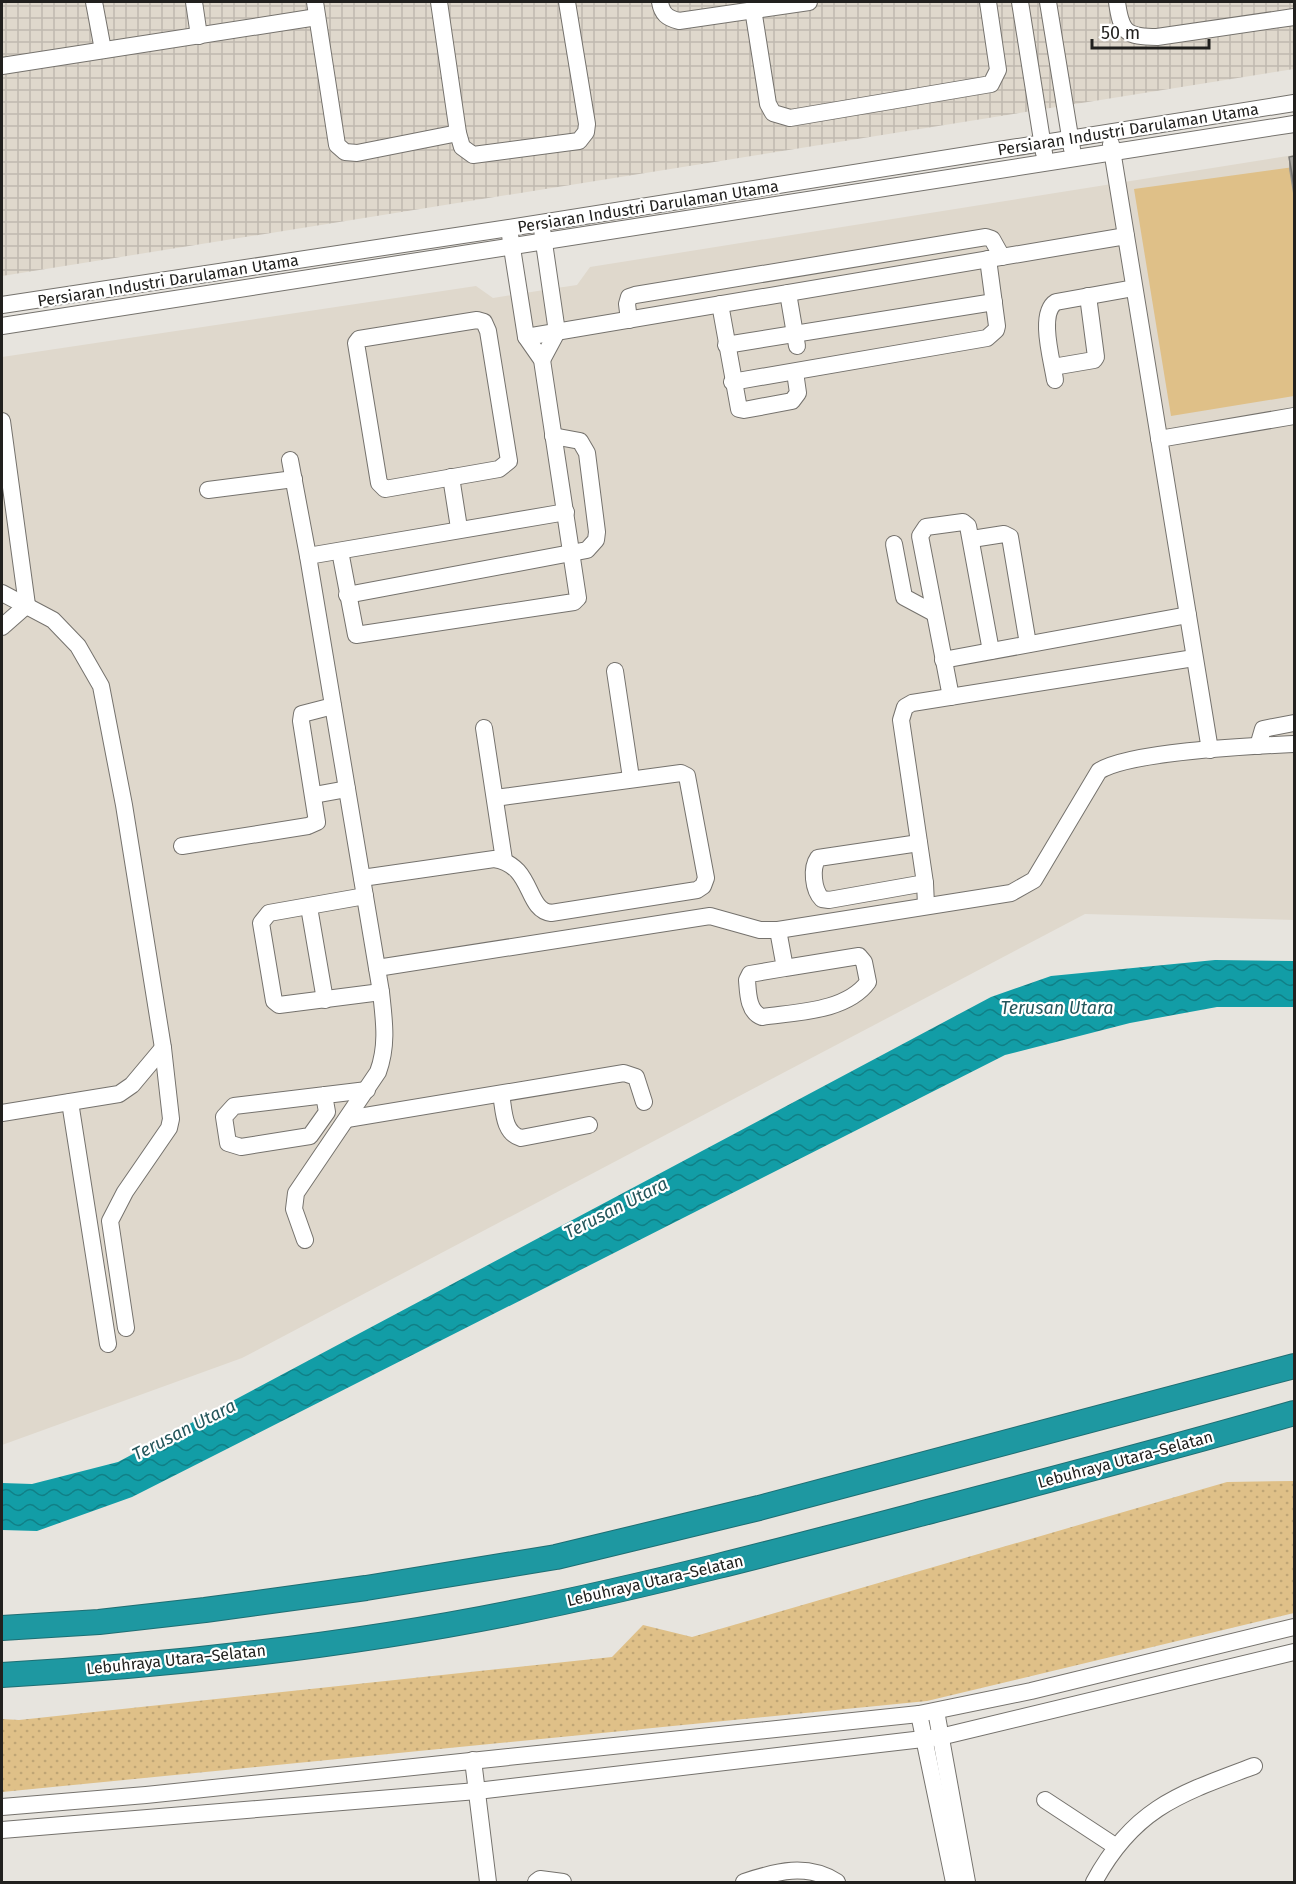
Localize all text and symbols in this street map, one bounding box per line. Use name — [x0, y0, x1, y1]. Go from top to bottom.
scale bar — [1092, 12, 1209, 50]
text: 50 m — [1101, 22, 1140, 44]
street label: Persiaran Industri Darulaman Utama — [996, 99, 1260, 160]
street label: Persiaran Industri Darulaman Utama — [516, 176, 780, 237]
street label: Persiaran Industri Darulaman Utama — [36, 250, 300, 311]
water label: Terusan Utara — [1000, 997, 1114, 1019]
water label: Terusan Utara — [561, 1173, 671, 1243]
water label: Terusan Utara — [129, 1395, 239, 1465]
street label: Lebuhraya Utara–Selatan — [1036, 1427, 1215, 1492]
street label: Lebuhraya Utara–Selatan — [565, 1551, 745, 1610]
street label: Lebuhraya Utara–Selatan — [85, 1641, 267, 1678]

